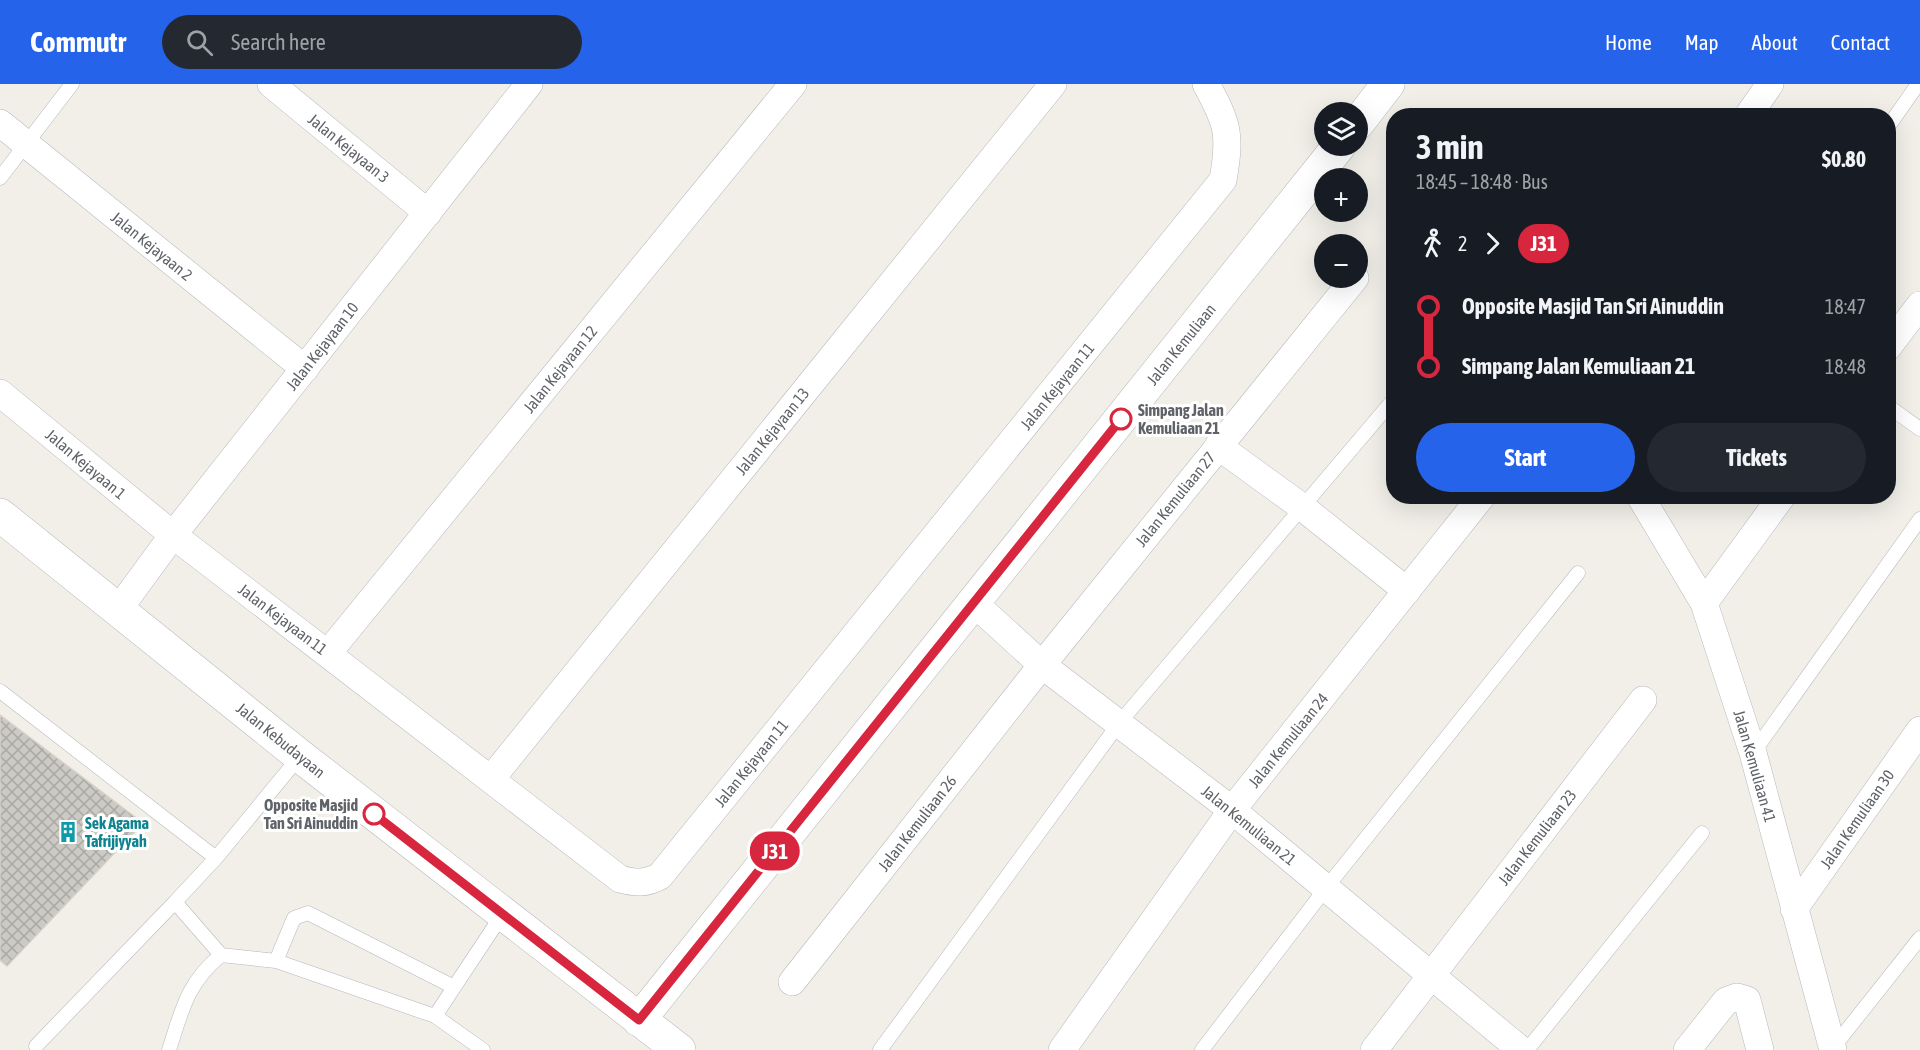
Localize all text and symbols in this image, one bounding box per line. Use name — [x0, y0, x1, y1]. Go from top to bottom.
search box — [162, 15, 582, 69]
text: Commutr — [30, 26, 126, 58]
icon: search — [183, 26, 216, 59]
text: Search here — [231, 29, 326, 55]
text: Home — [1605, 30, 1652, 54]
text: Map — [1685, 30, 1719, 54]
text: About — [1752, 30, 1798, 54]
text: Contact — [1831, 30, 1890, 54]
map controls — [1314, 102, 1368, 288]
button: layers — [1314, 102, 1368, 156]
street label: Jalan Kejayaan 3 — [304, 110, 393, 187]
text: 3 min — [1416, 128, 1483, 166]
text: $0.80 — [1822, 146, 1866, 172]
button: + — [1314, 168, 1368, 222]
text: 18:45 – 18:48 · Bus — [1416, 170, 1548, 193]
street label: Jalan Kejayaan 2 — [107, 208, 196, 285]
icon: walk — [1416, 227, 1449, 260]
icon: forward — [1476, 227, 1509, 260]
text: J31 — [1530, 231, 1557, 255]
text: 2 — [1458, 232, 1467, 255]
button: − — [1314, 234, 1368, 288]
text: Opposite Masjid Tan Sri Ainuddin — [1462, 293, 1724, 319]
text: 18:47 — [1825, 295, 1866, 318]
street label: Jalan Kejayaan 10 — [282, 299, 363, 394]
street label: Jalan Kemuliaan — [1143, 300, 1219, 388]
street label: Jalan Kejayaan 12 — [520, 322, 601, 417]
street label: Jalan Kejayaan 11 — [1017, 339, 1098, 434]
text: Simpang Jalan Kemuliaan 21 — [1462, 353, 1695, 379]
text: 18:48 — [1825, 355, 1866, 378]
street label: Jalan Kejayaan 13 — [732, 384, 813, 479]
place label: Simpang Jalan Kemuliaan 21 — [1138, 401, 1224, 437]
marker: Simpang Jalan Kemuliaan 21 — [1110, 408, 1132, 430]
button: Start — [1416, 423, 1635, 492]
button: Tickets — [1647, 423, 1866, 492]
street label: Jalan Kejayaan 1 — [42, 425, 130, 503]
street label: Jalan Kemuliaan 27 — [1131, 448, 1219, 550]
street label: Jalan Kejayaan 11 — [234, 580, 331, 659]
street label: Jalan Kemuliaan 24 — [1244, 689, 1332, 791]
street label: Jalan Kebudayaan — [233, 699, 329, 782]
street label: Jalan Kemuliaan 41 — [1730, 708, 1780, 824]
street label: Jalan Kejayaan 11 — [711, 716, 792, 811]
street label: Jalan Kemuliaan 30 — [1816, 766, 1898, 872]
street label: Jalan Kemuliaan 26 — [874, 772, 960, 874]
street label: Jalan Kemuliaan 21 — [1198, 781, 1300, 869]
street label: Jalan Kemuliaan 23 — [1494, 786, 1580, 888]
place label: Opposite Masjid Tan Sri Ainuddin — [264, 796, 358, 832]
marker: Opposite Masjid Tan Sri Ainuddin — [363, 803, 385, 825]
place label: Sek Agama Tafrijiyyah — [85, 814, 149, 850]
building icon: Sek Agama Tafrijiyyah — [56, 820, 80, 844]
line badge: J31 — [740, 832, 810, 870]
text: J31 — [762, 839, 788, 863]

